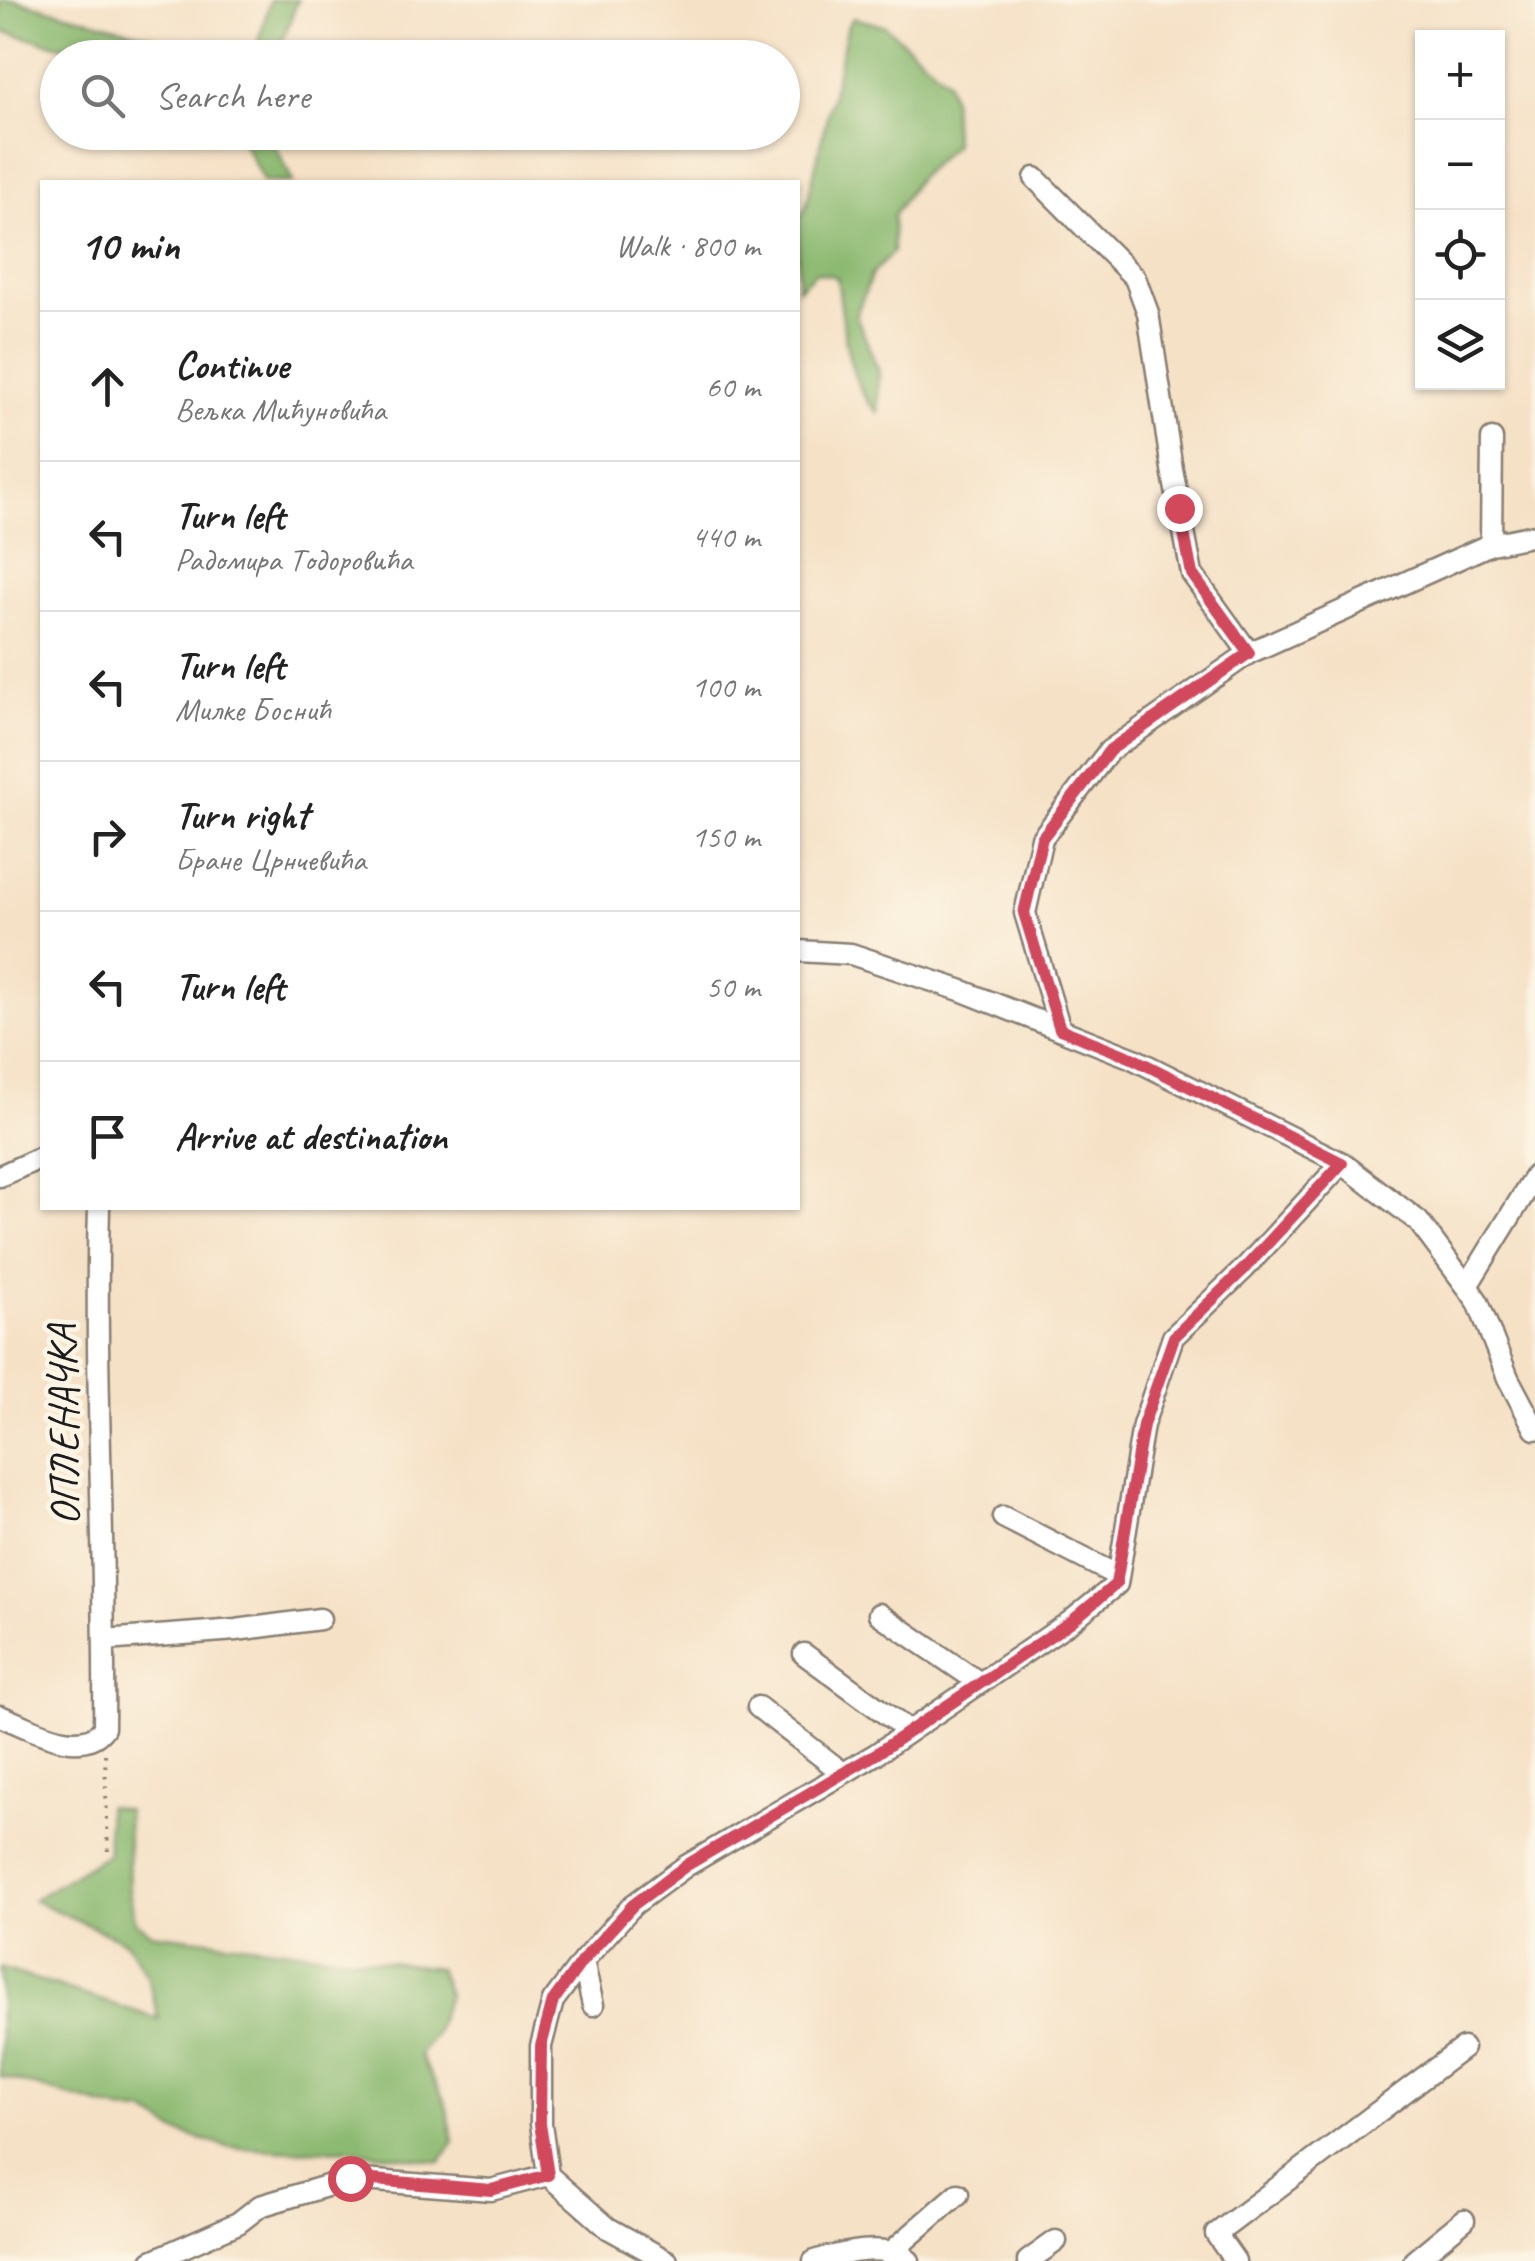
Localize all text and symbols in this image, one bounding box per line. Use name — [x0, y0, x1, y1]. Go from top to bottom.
map controls — [1415, 30, 1505, 390]
button: + — [1415, 30, 1505, 120]
search box — [40, 40, 800, 150]
icon: search — [75, 68, 130, 123]
text: Search here — [155, 72, 310, 119]
button: − — [1415, 120, 1505, 210]
button: locate — [1415, 210, 1505, 300]
text: 10 min — [80, 219, 179, 272]
text: Walk · 800 m — [616, 225, 760, 266]
button: layers — [1415, 300, 1505, 390]
text: Continue — [175, 342, 289, 389]
icon: ahead — [80, 359, 135, 414]
text: 60 m — [706, 366, 760, 407]
text: Вељка Мићуновића — [175, 389, 386, 430]
route end — [1157, 486, 1203, 532]
text: Turn left — [175, 492, 285, 539]
icon: left — [80, 509, 135, 564]
text: 440 m — [691, 516, 760, 557]
text: Радомира Тодоровића — [175, 539, 413, 580]
text: Turn left — [175, 642, 285, 689]
icon: left — [80, 659, 135, 714]
text: 100 m — [691, 666, 760, 707]
text: Милке Боснић — [175, 689, 331, 730]
text: Turn right — [175, 792, 309, 839]
icon: right — [80, 809, 135, 864]
text: 150 m — [691, 816, 760, 857]
text: Бране Црнчевића — [175, 839, 366, 880]
icon: left — [80, 959, 135, 1014]
text: Turn left — [175, 963, 285, 1010]
text: 50 m — [706, 966, 760, 1007]
icon: arrive — [80, 1109, 135, 1164]
text: Arrive at destination — [175, 1113, 447, 1160]
street label: ОПЛЕНАЧКА — [35, 1322, 92, 1526]
route start — [328, 2156, 374, 2202]

